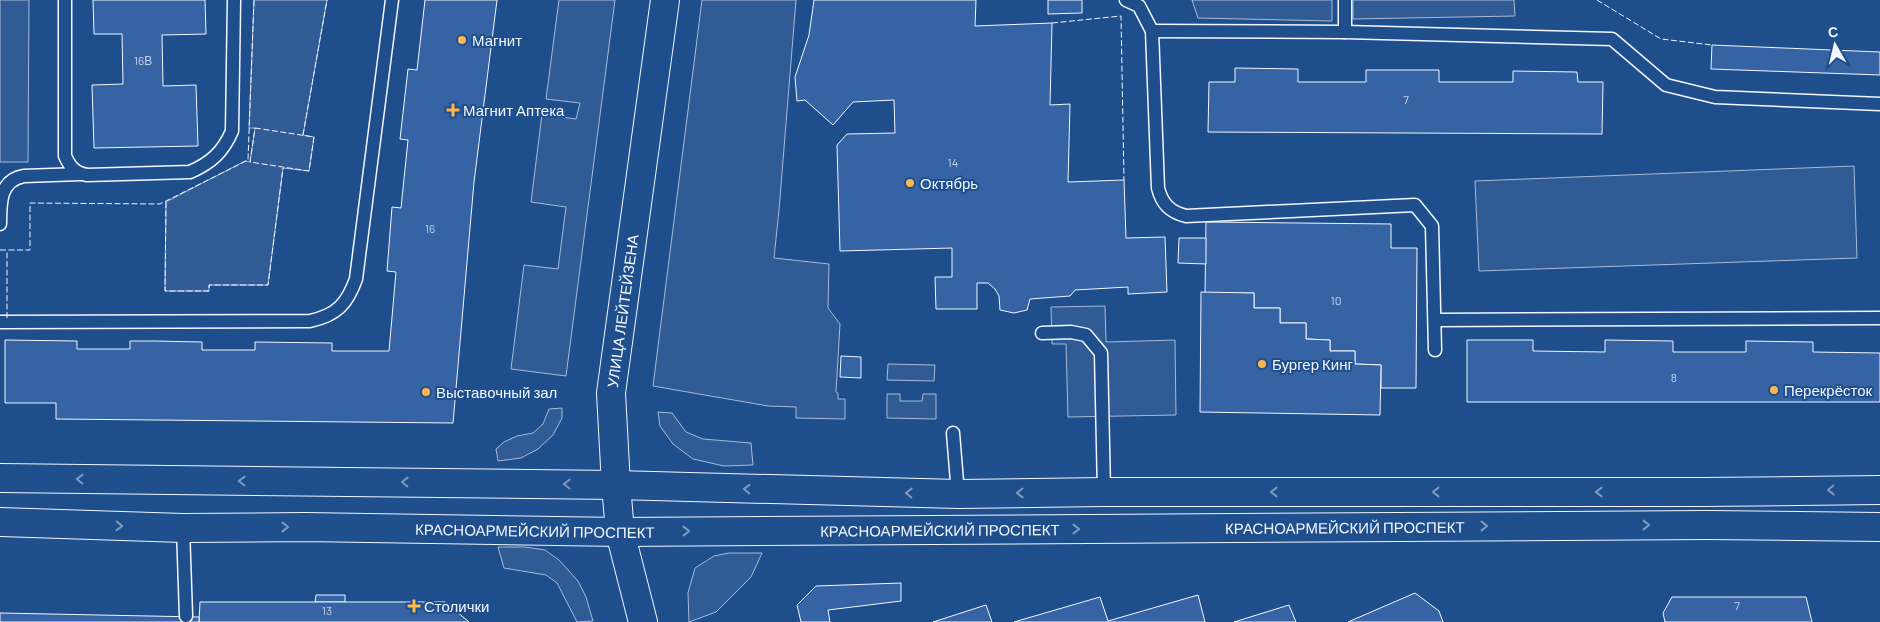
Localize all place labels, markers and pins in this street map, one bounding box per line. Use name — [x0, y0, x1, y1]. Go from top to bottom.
place label: Магнит — [472, 31, 522, 49]
marker: Магнит — [456, 34, 468, 46]
place label: Магнит Аптека — [463, 101, 565, 119]
marker: Магнит Аптека — [447, 104, 459, 116]
place label: Октябрь — [920, 174, 978, 192]
marker: Октябрь — [904, 177, 916, 189]
place label: Бургер Кинг — [1272, 355, 1353, 373]
marker: Бургер Кинг — [1256, 358, 1268, 370]
place label: Перекрёсток — [1784, 381, 1873, 399]
place label: Выставочный зал — [436, 383, 557, 401]
marker: Перекрёсток — [1768, 384, 1780, 396]
marker: Выставочный зал — [420, 386, 432, 398]
place label: Столички — [424, 597, 489, 615]
marker: Столички — [408, 600, 420, 612]

